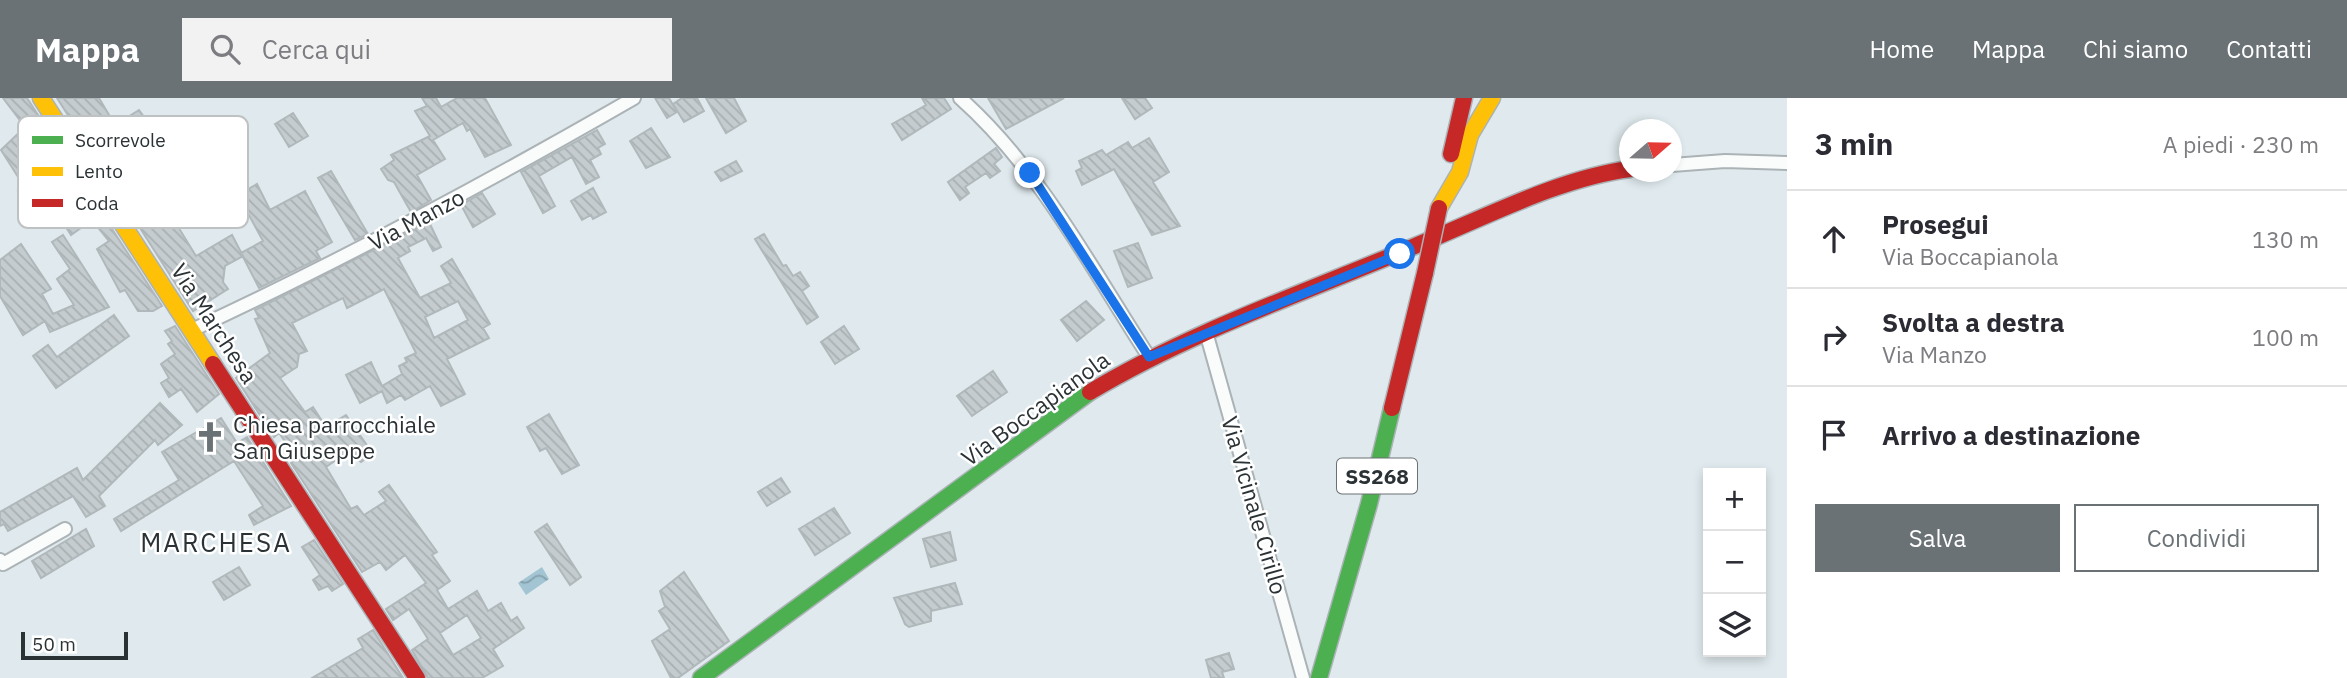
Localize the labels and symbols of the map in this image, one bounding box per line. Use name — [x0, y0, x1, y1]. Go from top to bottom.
legend — [18, 116, 248, 228]
north arrow — [1619, 119, 1682, 182]
text: Scorrevole — [75, 128, 166, 152]
route end — [1014, 157, 1045, 188]
text: Lento — [75, 159, 123, 183]
street label: Via Manzo — [363, 181, 469, 257]
text: Coda — [75, 191, 119, 215]
route start — [1384, 238, 1415, 269]
street label: Via Marchesa — [165, 257, 265, 389]
street label: Via Boccapianola — [955, 344, 1115, 472]
place label: Chiesa parrocchiale San Giuseppe — [233, 409, 436, 465]
street label: Via Vicinale Cirillo — [1215, 413, 1295, 597]
church icon: Chiesa parrocchiale San Giuseppe — [193, 420, 227, 454]
road number: SS268 — [1337, 458, 1417, 494]
district label: MARCHESA — [140, 525, 292, 559]
scale bar — [21, 629, 128, 661]

